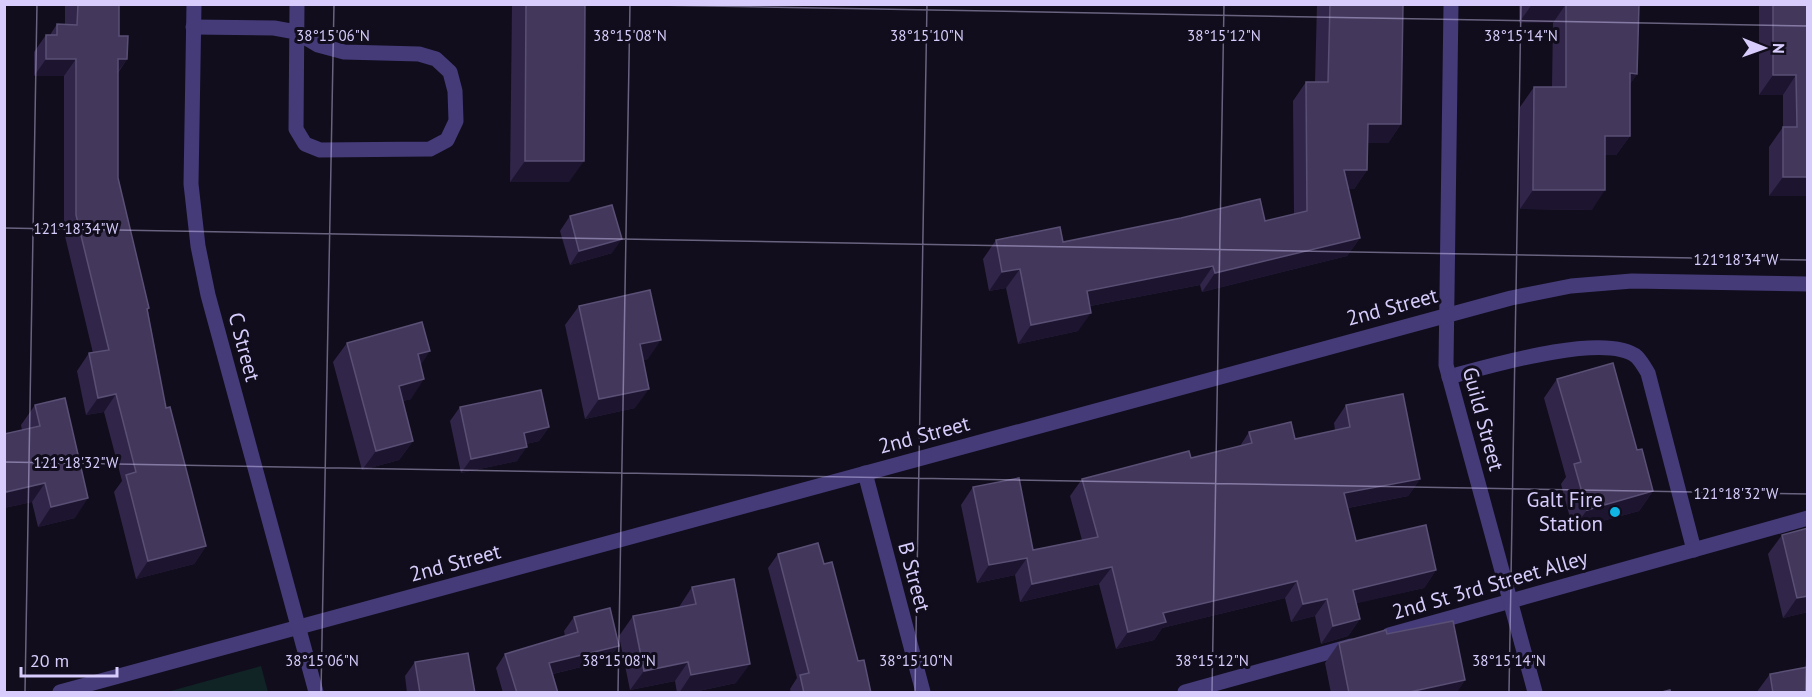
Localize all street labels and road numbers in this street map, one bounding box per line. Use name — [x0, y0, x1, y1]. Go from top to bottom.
street label: 2nd Street — [1343, 281, 1441, 332]
street label: C Street — [222, 309, 267, 384]
street label: Guild Street — [1457, 364, 1510, 474]
street label: 2nd Street — [875, 409, 973, 460]
street label: 2nd Street — [406, 537, 504, 588]
street label: B Street — [892, 539, 937, 615]
street label: 2nd St 3rd Street Alley — [1389, 544, 1591, 625]

